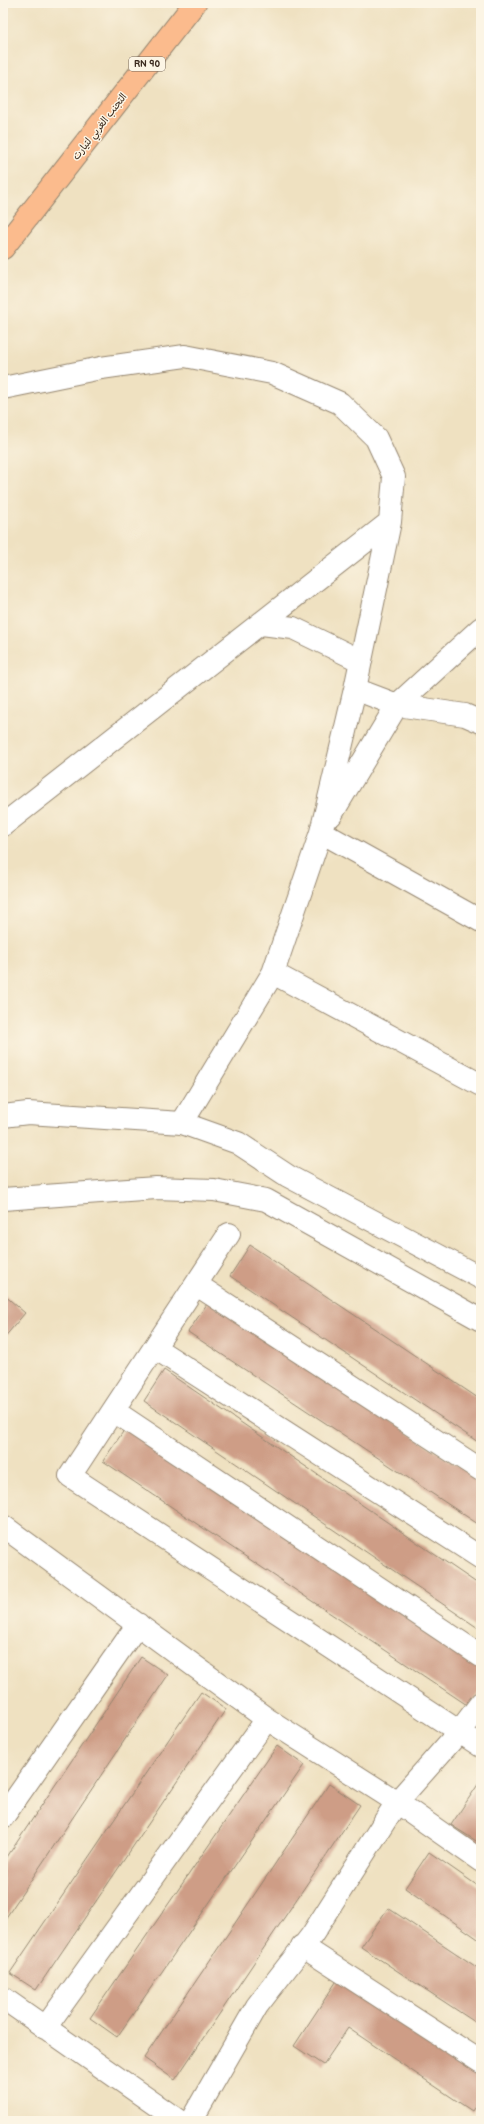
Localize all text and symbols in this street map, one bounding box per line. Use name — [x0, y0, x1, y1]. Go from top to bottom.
road number: RN 90 — [129, 57, 165, 71]
street label: التجنب الغربي لتيارت — [70, 91, 132, 164]

